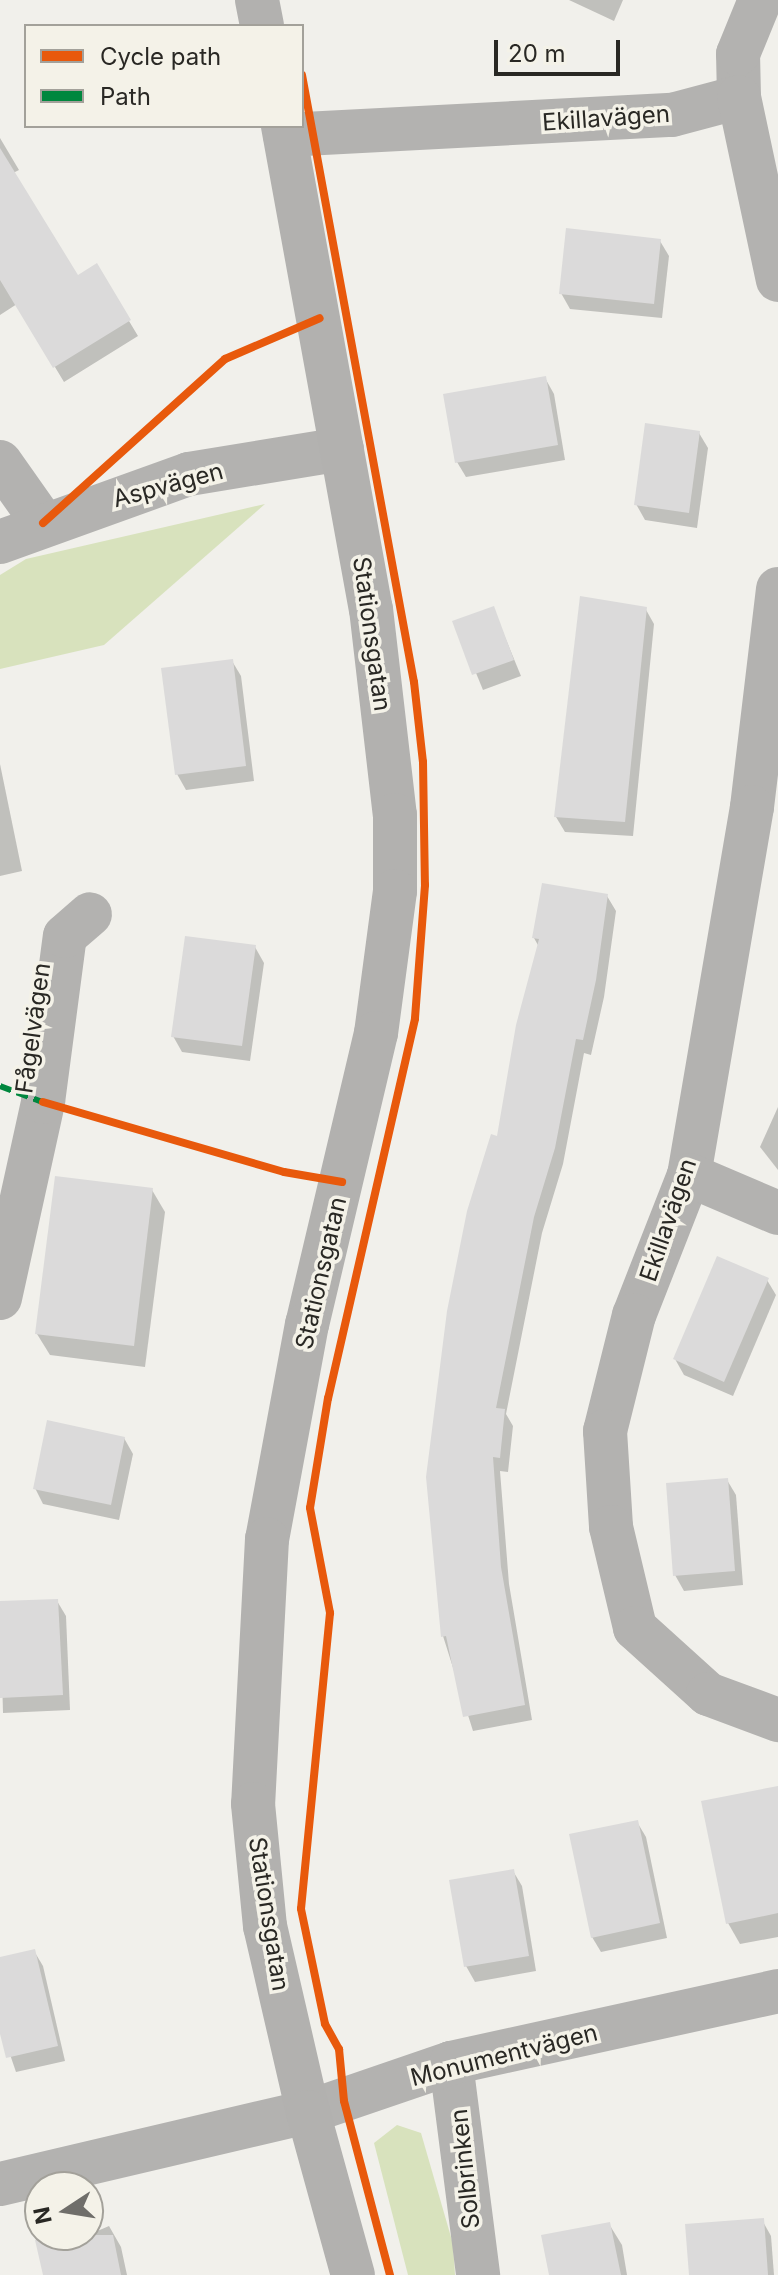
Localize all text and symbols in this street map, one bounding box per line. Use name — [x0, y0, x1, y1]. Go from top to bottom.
legend — [24, 24, 304, 128]
scale bar — [498, 24, 624, 74]
text: 20 m — [508, 39, 566, 68]
text: Cycle path — [100, 42, 221, 71]
text: Path — [100, 82, 151, 111]
street label: Ekillavägen — [541, 99, 671, 137]
street label: Aspvägen — [110, 456, 226, 514]
street label: Stationsgatan — [347, 555, 397, 713]
street label: Fågelvägen — [10, 961, 56, 1095]
street label: Ekillavägen — [634, 1155, 702, 1285]
street label: Stationsgatan — [289, 1194, 353, 1352]
street label: Stationsgatan — [243, 1835, 295, 1993]
street label: Monumentvägen — [408, 2018, 600, 2092]
street label: Solbrinken — [444, 2108, 486, 2230]
north arrow — [24, 2171, 104, 2251]
text: N — [28, 2205, 57, 2226]

